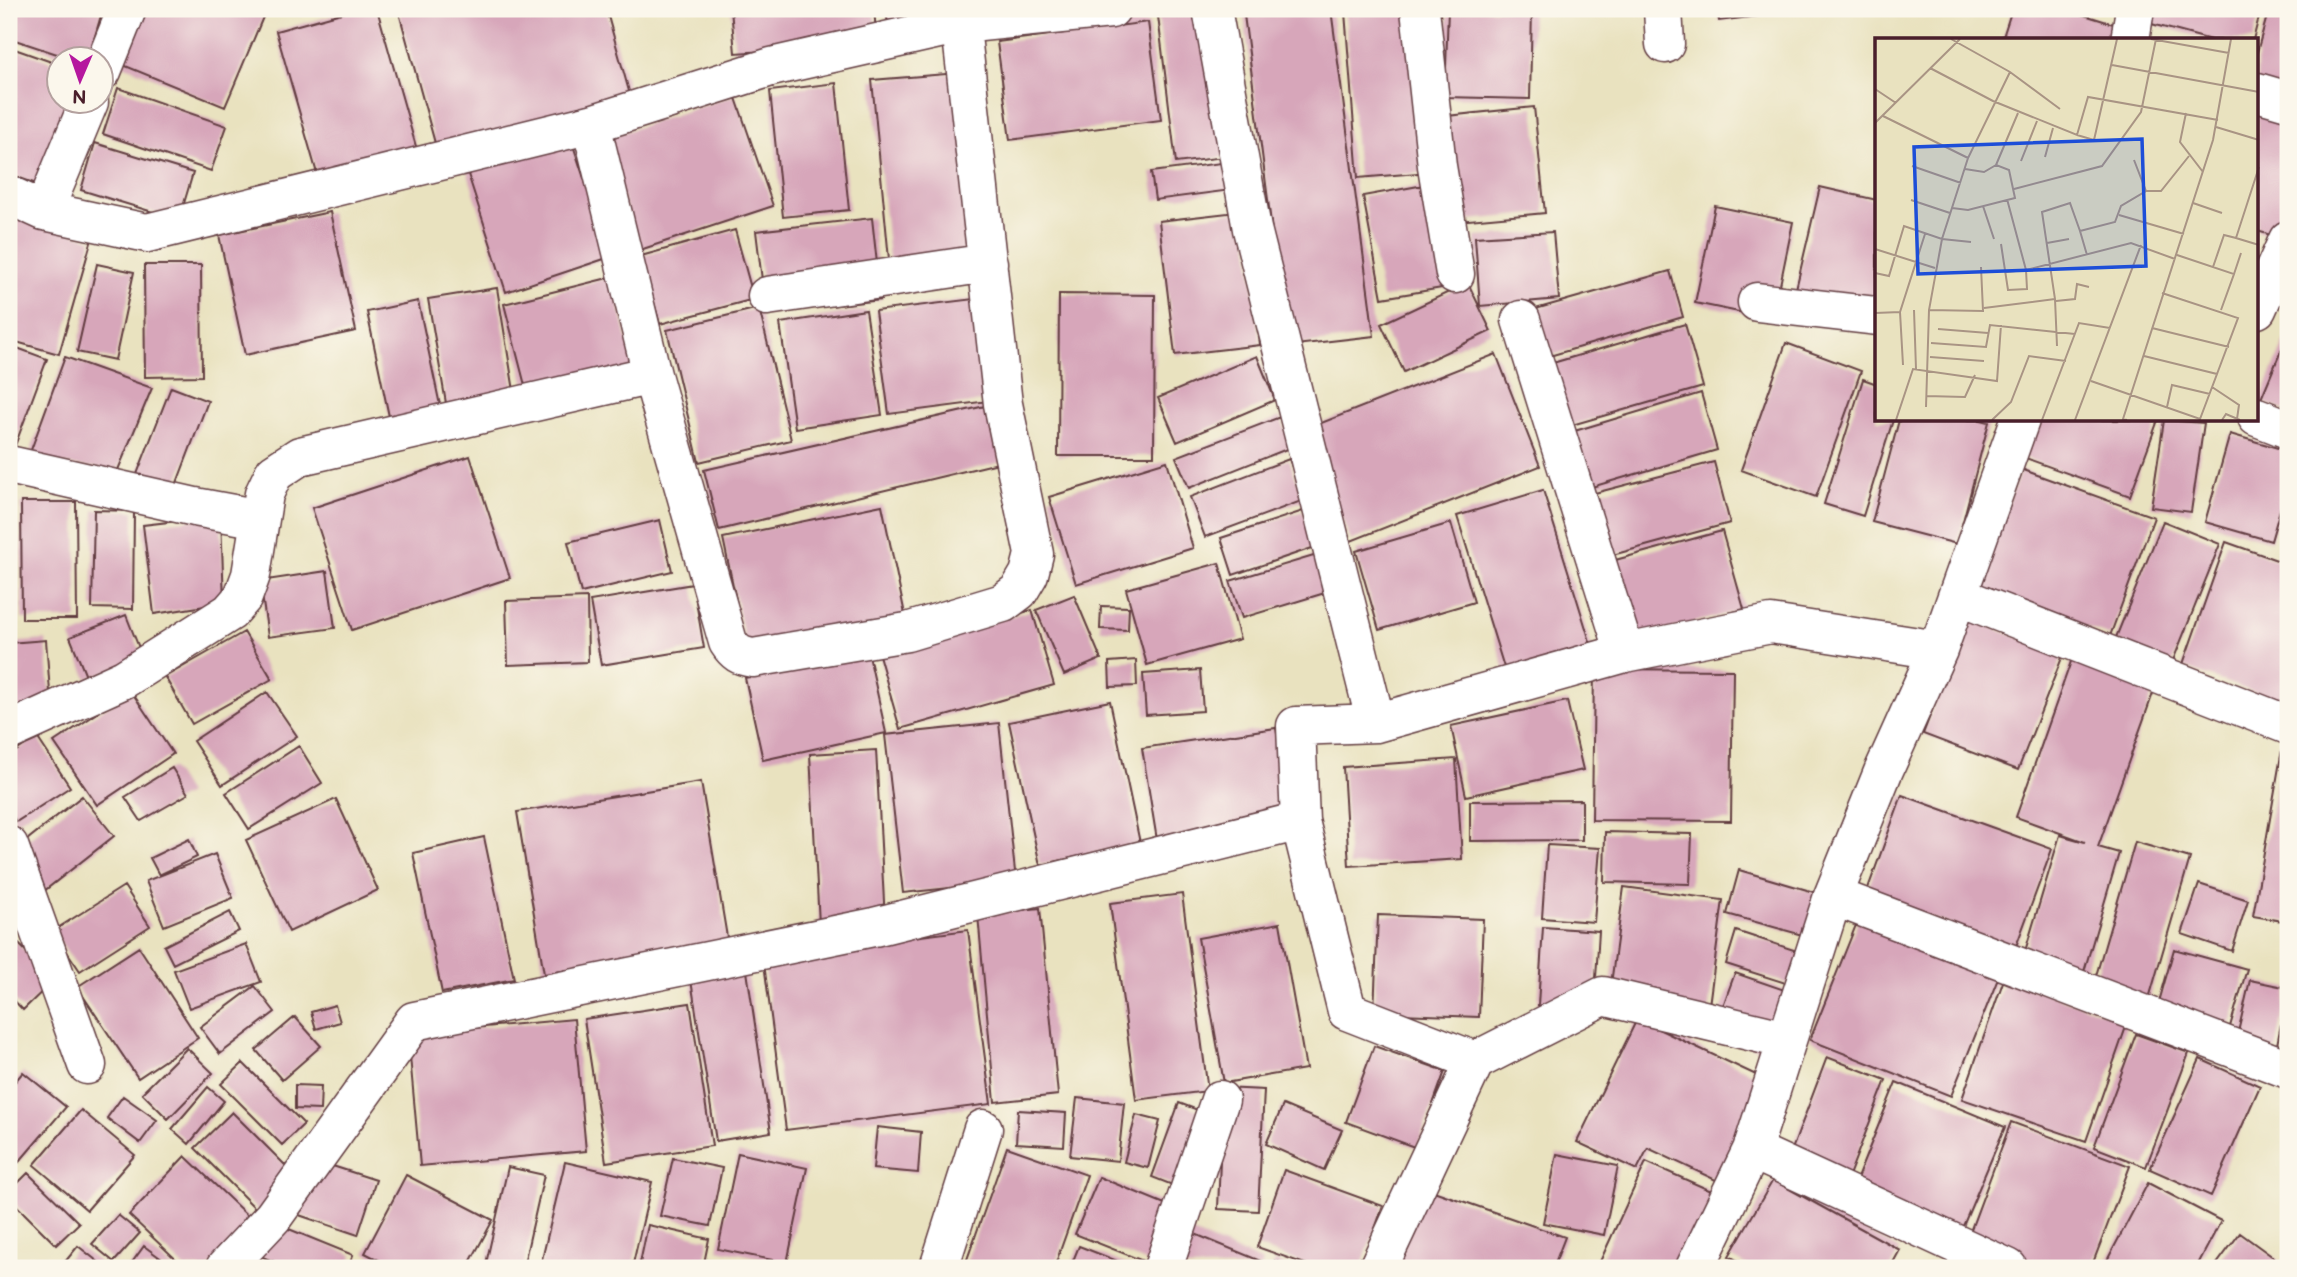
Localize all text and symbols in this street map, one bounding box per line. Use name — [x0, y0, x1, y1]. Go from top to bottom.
inset map — [1875, 38, 2258, 422]
north arrow — [46, 46, 116, 116]
text: N — [72, 84, 87, 107]

